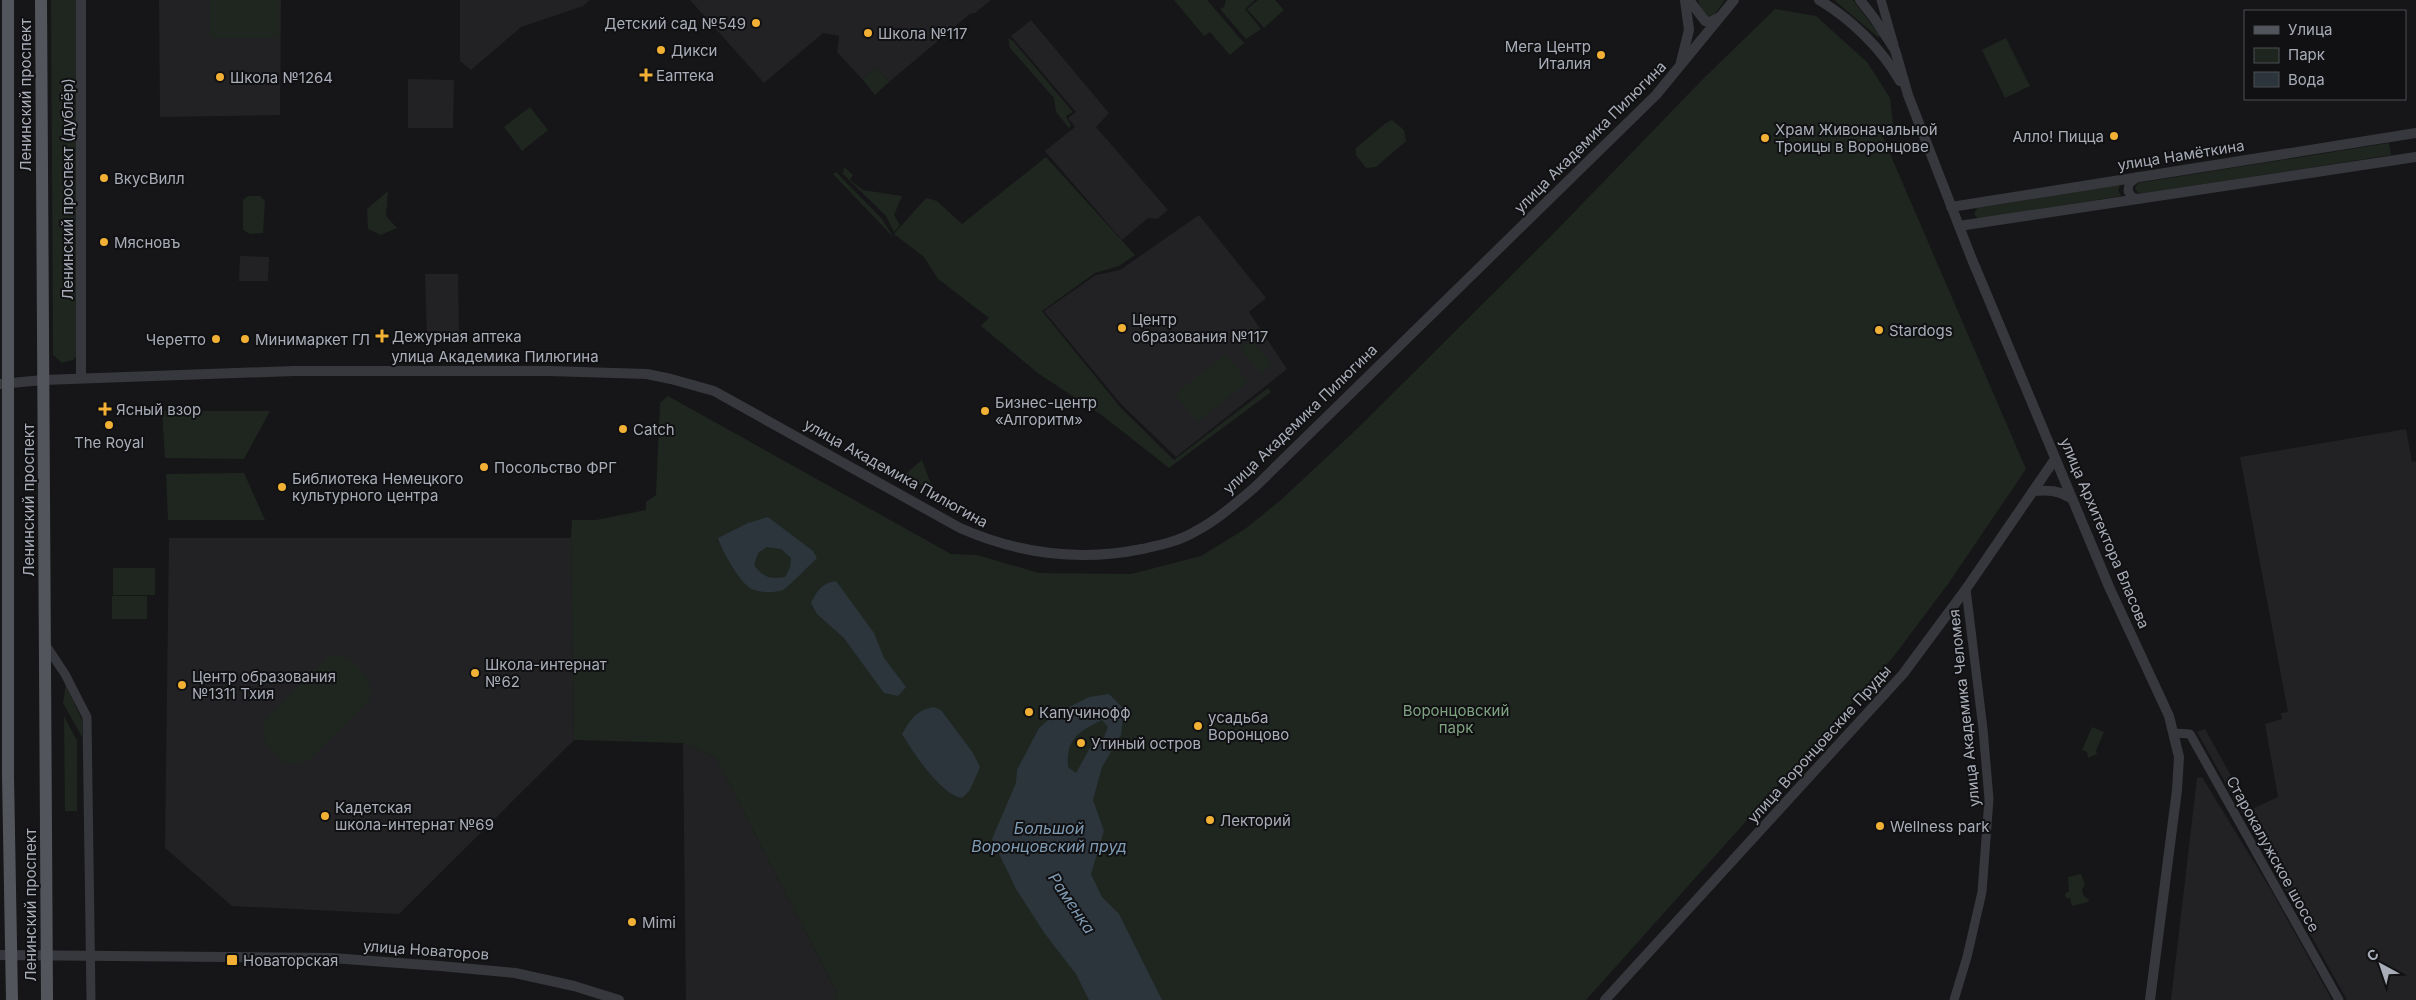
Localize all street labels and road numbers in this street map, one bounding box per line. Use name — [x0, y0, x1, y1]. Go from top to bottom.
street label: Ленинский проспект — [16, 18, 35, 172]
street label: улица Академика Пилюгина — [1510, 57, 1670, 217]
street label: Ленинский проспект (дублёр) — [58, 78, 77, 300]
street label: улица Намёткина — [2116, 136, 2246, 174]
street label: улица Академика Пилюгина — [1219, 340, 1381, 498]
street label: улица Академика Пилюгина — [391, 347, 599, 366]
street label: улица Академика Пилюгина — [801, 414, 991, 532]
street label: Ленинский проспект — [19, 423, 38, 577]
street label: улица Архитектора Власова — [2056, 435, 2154, 631]
street label: улица Академика Челомея — [1944, 608, 1984, 808]
street label: улица Воронцовские Пруды — [1743, 661, 1895, 827]
street label: Старокалужское шоссе — [2222, 773, 2324, 935]
street label: Ленинский проспект — [21, 828, 40, 982]
street label: улица Новаторов — [362, 936, 490, 964]

